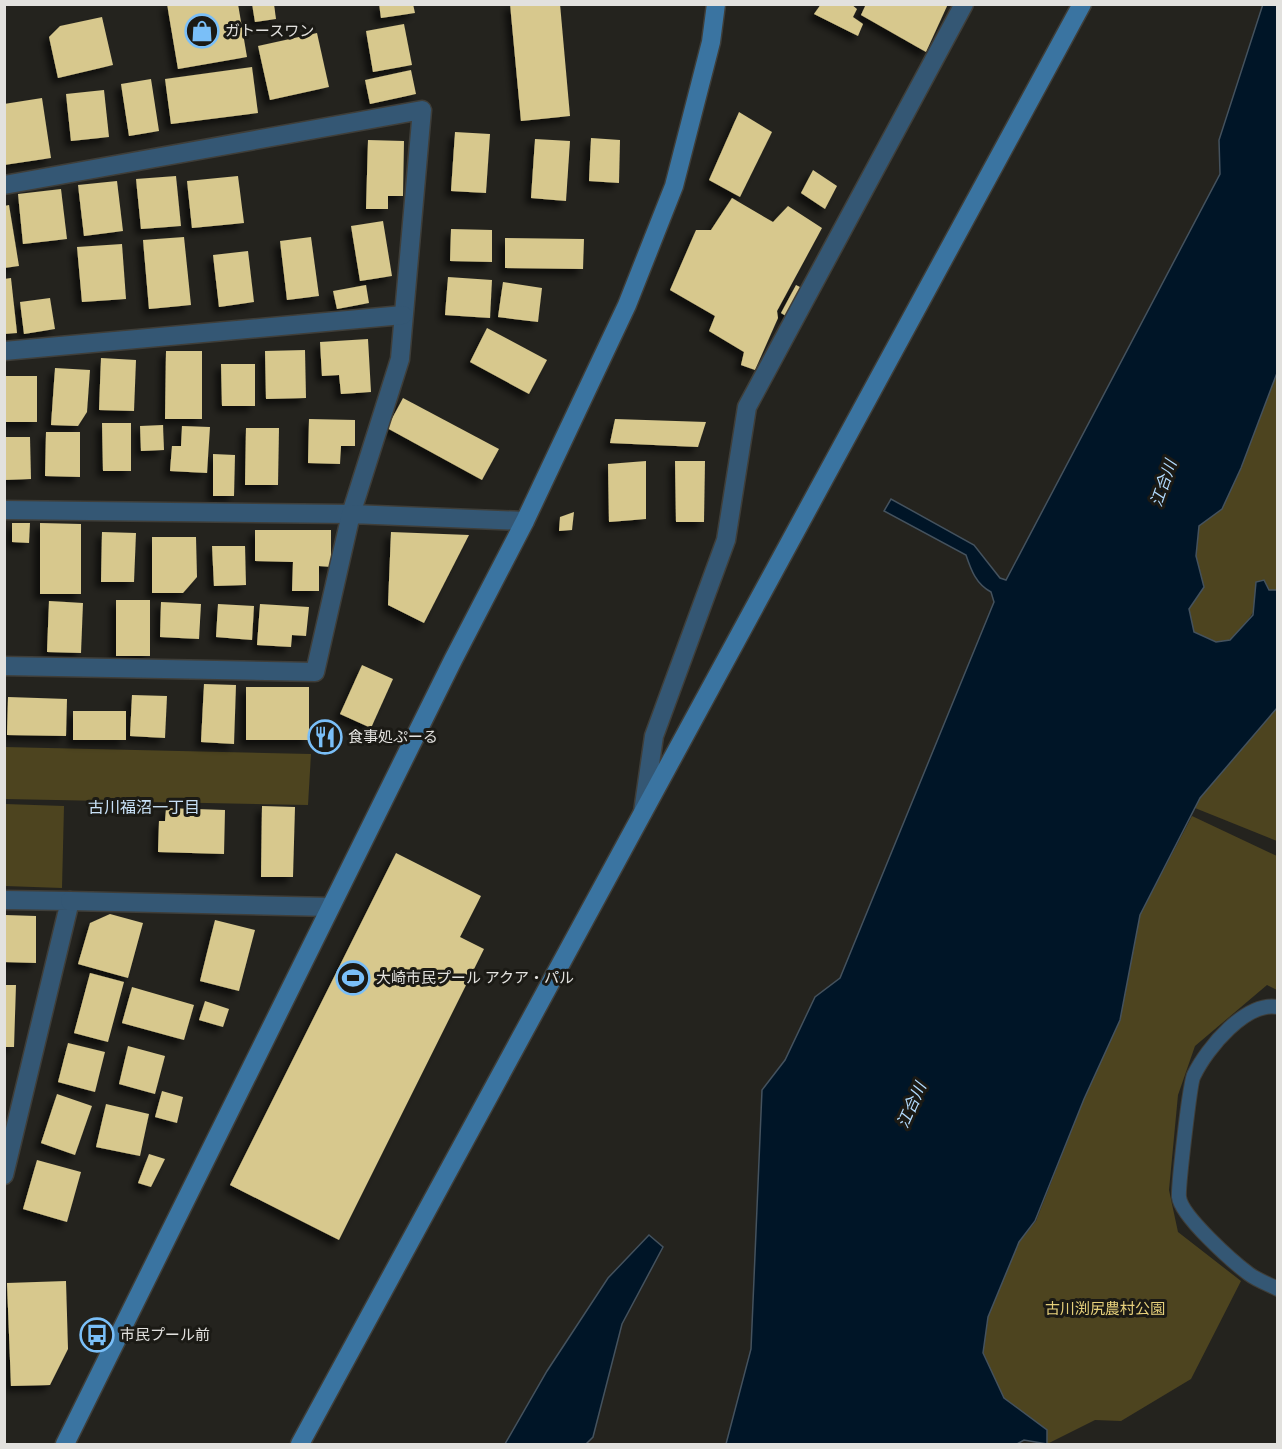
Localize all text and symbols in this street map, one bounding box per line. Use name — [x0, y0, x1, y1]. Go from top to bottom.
shop icon: ガトースワン — [184, 13, 220, 49]
place label: ガトースワン — [225, 22, 314, 40]
water label: 江合川 — [1147, 455, 1181, 509]
restaurant icon: 食事処ぷーる — [307, 719, 343, 755]
place label: 食事処ぷーる — [348, 728, 438, 746]
district label: 古川福沼一丁目 — [88, 798, 200, 817]
sports icon: 大崎市民プール アクア・パル — [335, 960, 371, 996]
place label: 大崎市民プール アクア・パル — [376, 969, 574, 987]
water label: 江合川 — [893, 1078, 931, 1131]
park label: 古川渕尻農村公園 — [1045, 1300, 1165, 1318]
bus stop icon: 市民プール前 — [79, 1317, 115, 1353]
place label: 市民プール前 — [120, 1326, 210, 1344]

